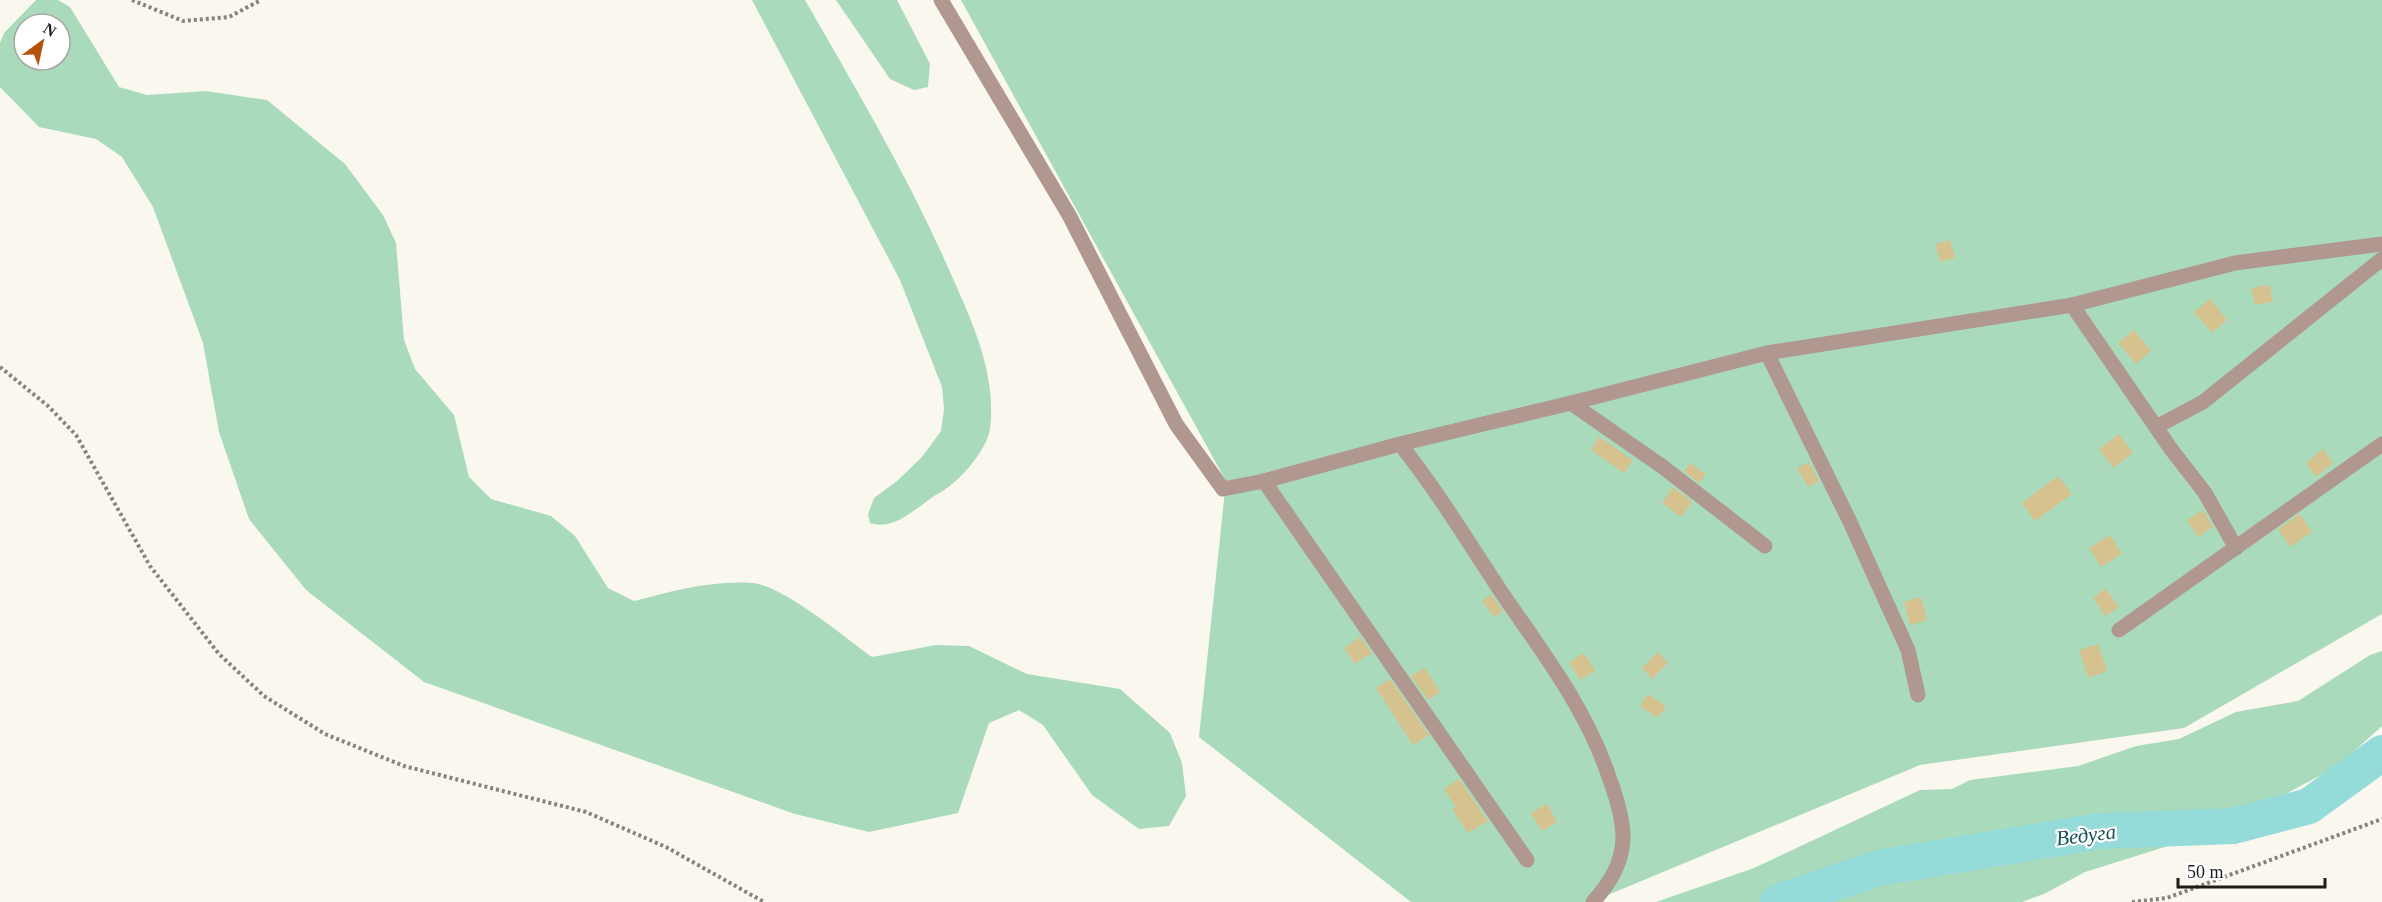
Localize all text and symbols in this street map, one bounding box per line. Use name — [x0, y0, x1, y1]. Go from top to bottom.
north arrow — [12, 12, 72, 72]
text: N — [40, 20, 60, 40]
water label: Ведуга — [2055, 819, 2117, 851]
scale bar — [2178, 851, 2325, 889]
text: 50 m — [2187, 862, 2224, 882]

